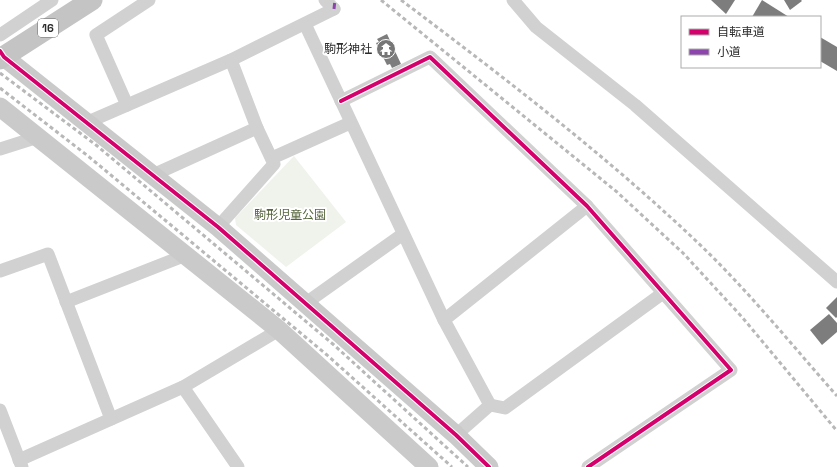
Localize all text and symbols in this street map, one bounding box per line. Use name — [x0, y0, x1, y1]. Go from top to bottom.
legend — [681, 16, 821, 68]
road number: 16 — [38, 19, 58, 37]
text: 自転車道 — [717, 24, 765, 40]
temple icon: 駒形神社 — [375, 38, 397, 60]
place label: 駒形神社 — [324, 41, 372, 57]
text: 小道 — [717, 44, 741, 60]
park label: 駒形児童公園 — [254, 207, 326, 223]

